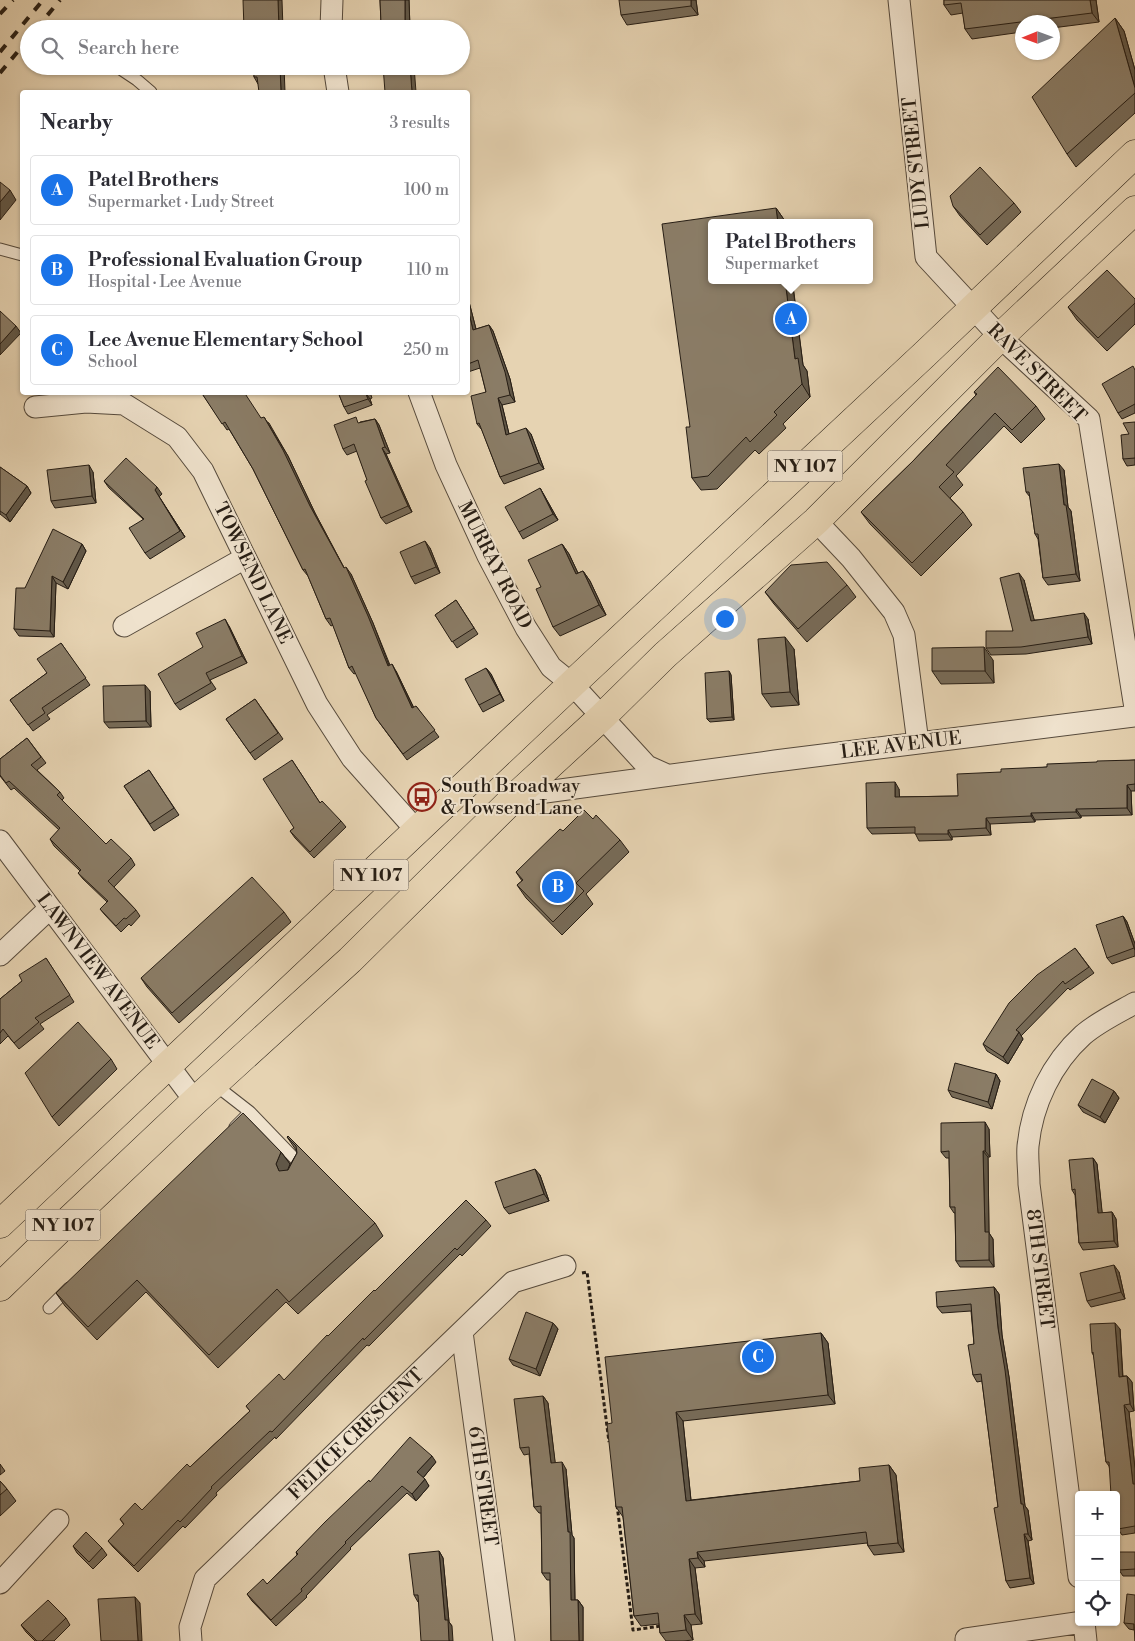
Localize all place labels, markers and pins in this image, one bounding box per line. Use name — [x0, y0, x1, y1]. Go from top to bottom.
pin: A — [775, 300, 807, 338]
place label: South Broadway & Towsend Lane — [441, 774, 583, 820]
bus stop icon: South Broadway & Towsend Lane — [407, 782, 437, 812]
pin: B — [542, 868, 574, 906]
pin: C — [742, 1338, 774, 1376]

